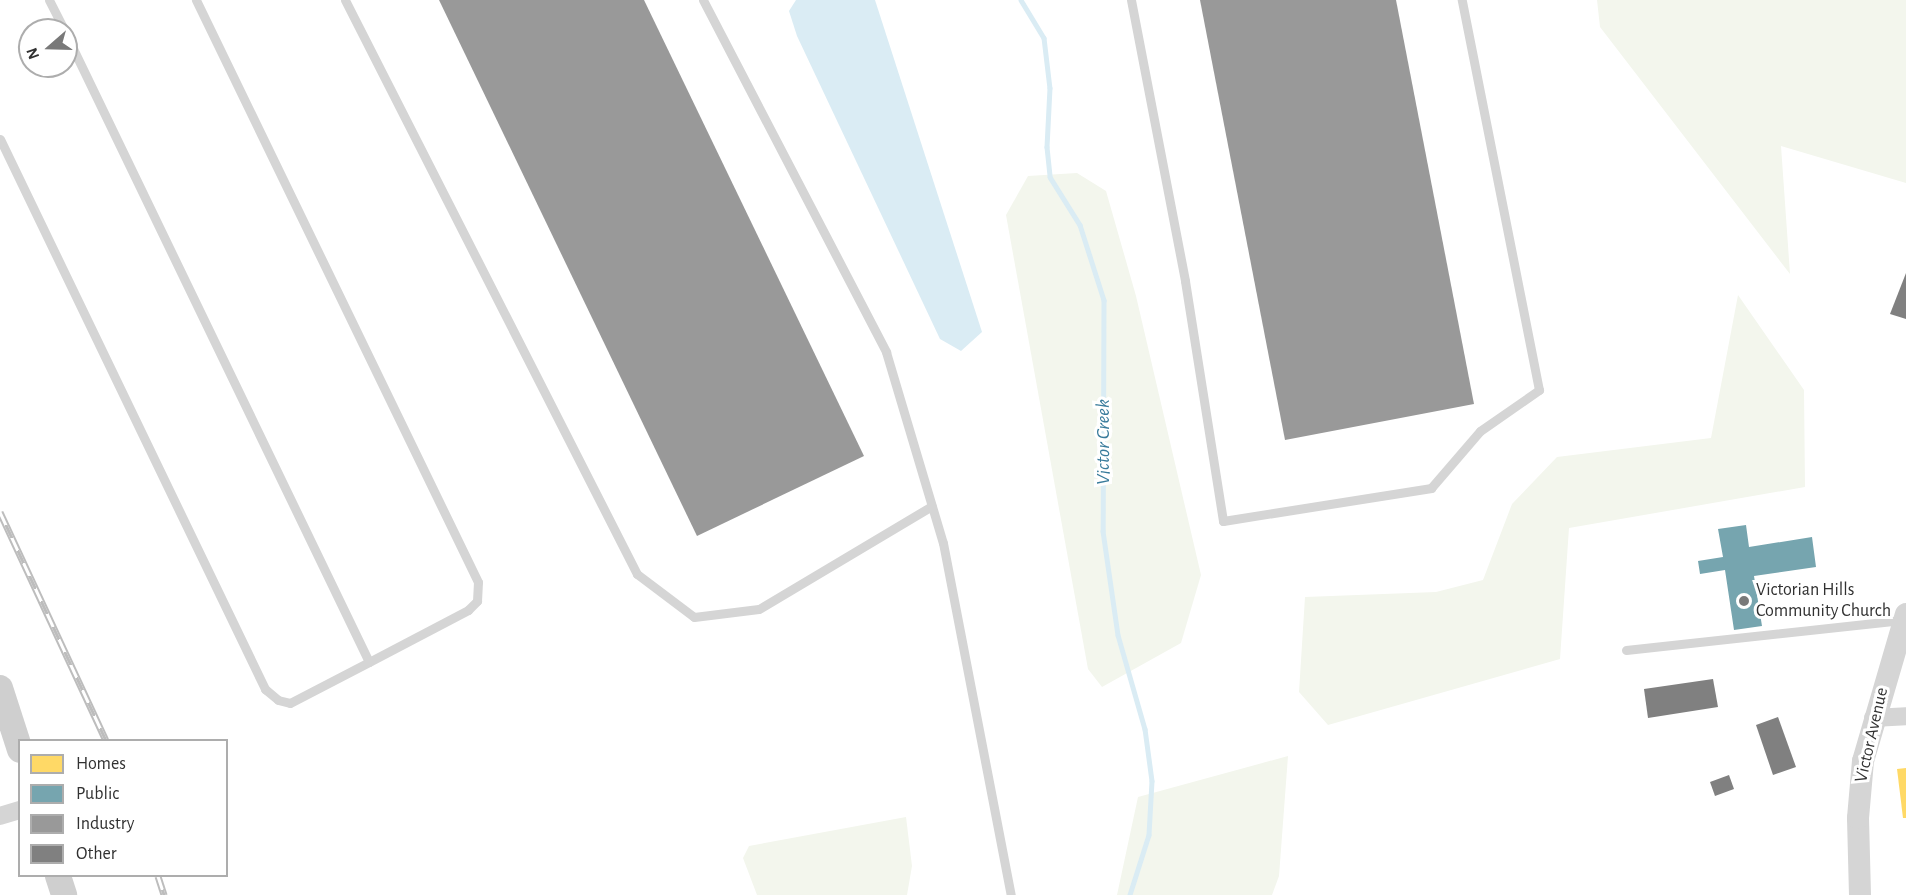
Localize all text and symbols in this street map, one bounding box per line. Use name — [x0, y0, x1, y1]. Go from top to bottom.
north arrow — [18, 18, 78, 78]
text: N — [24, 46, 42, 61]
water label: Victor Creek — [1091, 399, 1115, 485]
place label: Victorian Hills Community Church — [1756, 580, 1891, 622]
marker: Victorian Hills Community Church — [1737, 594, 1751, 608]
street label: Victor Avenue — [1851, 685, 1893, 785]
legend — [18, 739, 228, 877]
text: Homes — [76, 755, 126, 773]
text: Public — [76, 785, 119, 803]
text: Industry — [76, 815, 135, 833]
text: Other — [76, 845, 117, 863]

